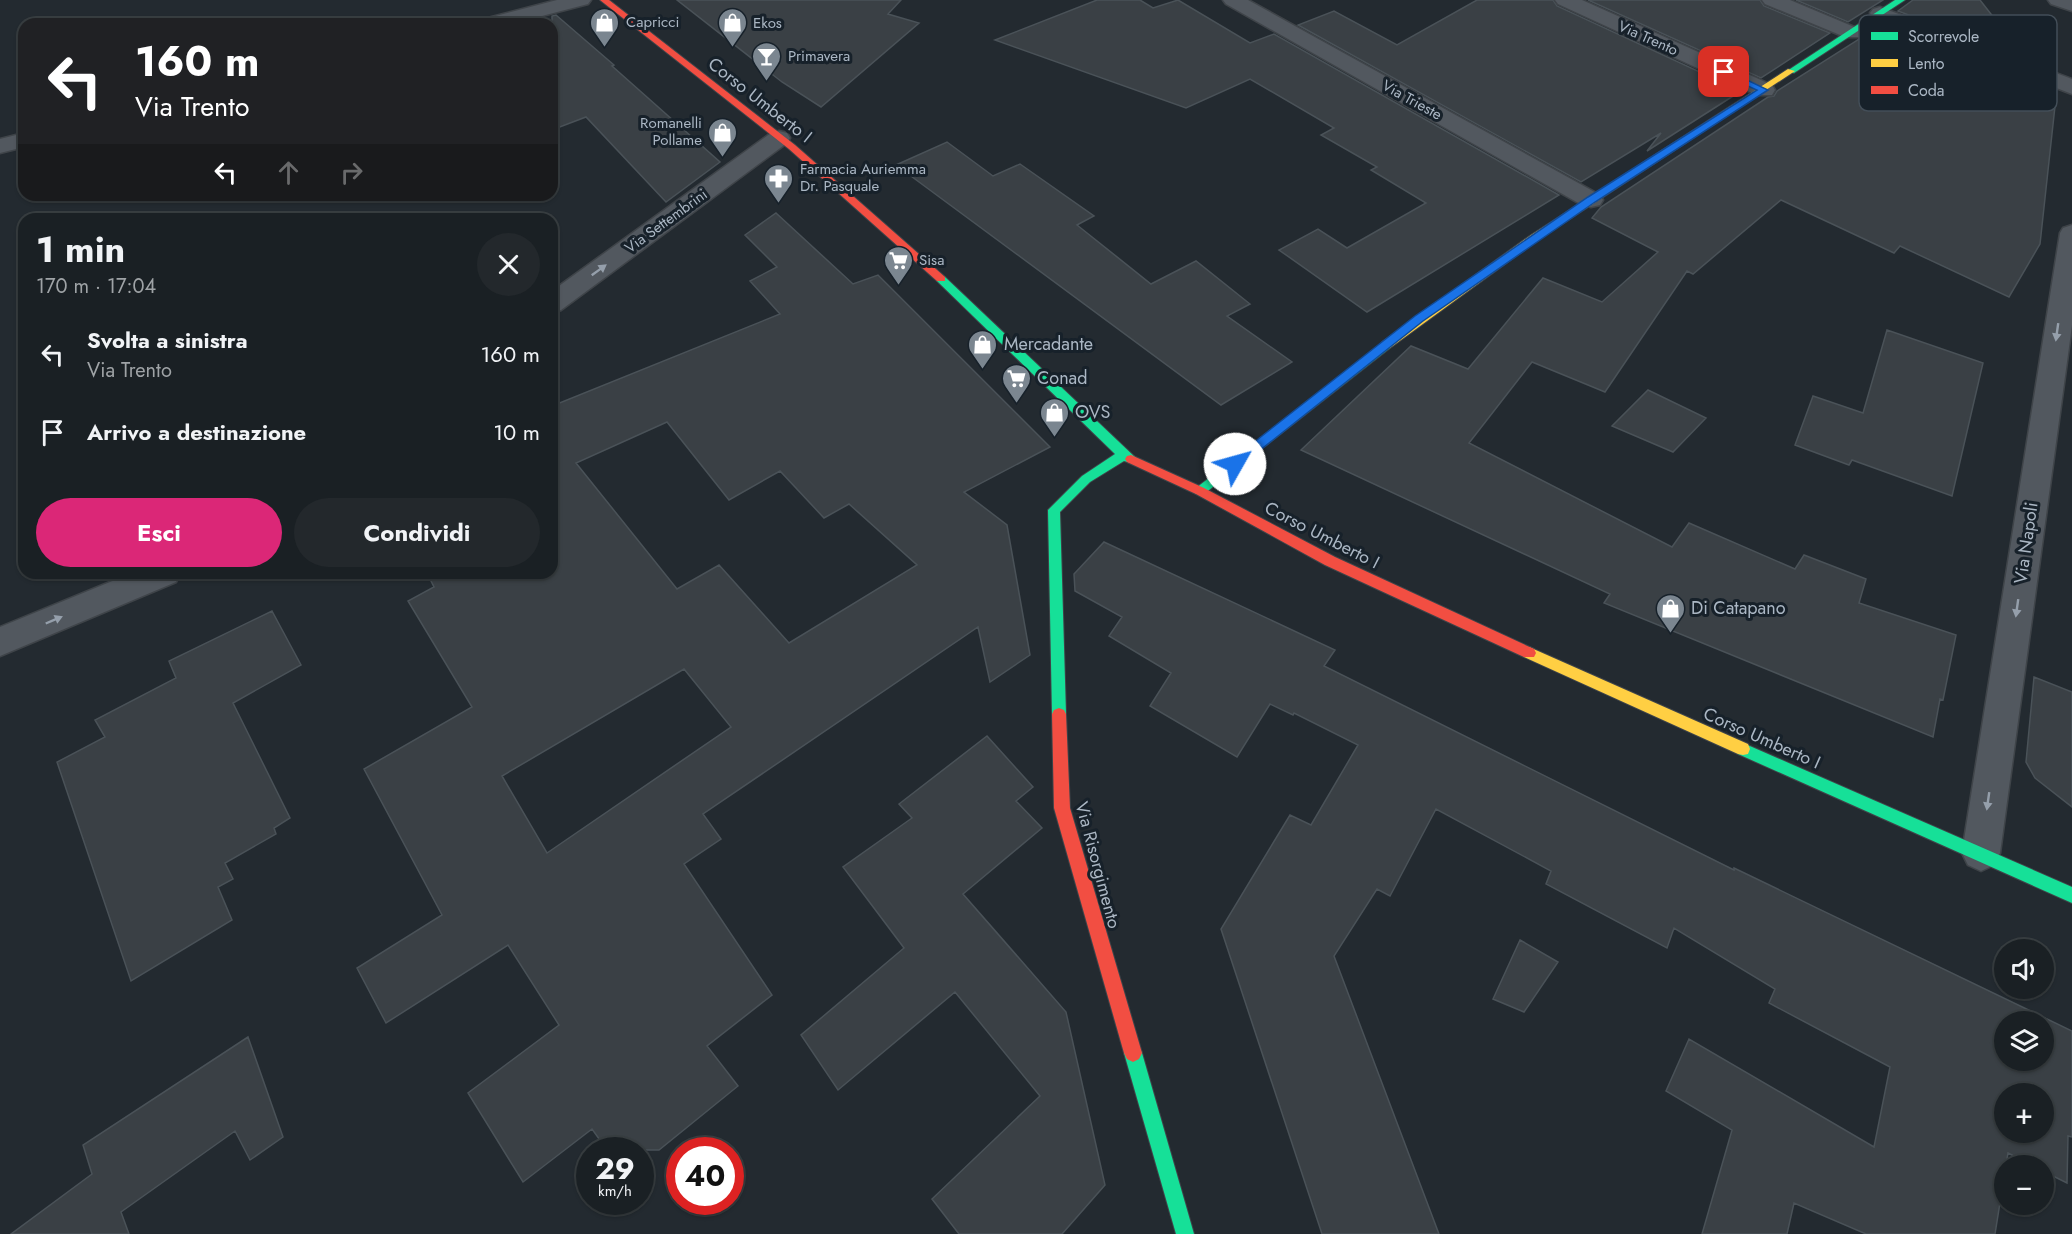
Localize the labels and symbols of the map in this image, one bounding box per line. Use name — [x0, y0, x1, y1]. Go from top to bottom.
shop icon: Capricci — [589, 6, 621, 48]
shop icon: Ekos — [716, 7, 748, 49]
place label: Capricci — [626, 11, 679, 33]
place label: Ekos — [753, 12, 782, 34]
street label: Via Trento — [1614, 15, 1682, 61]
legend — [1859, 15, 2057, 111]
text: Scorrevole — [1908, 25, 1979, 48]
bar icon: Primavera — [751, 40, 783, 82]
place label: Primavera — [788, 45, 850, 67]
pin — [1698, 46, 1749, 97]
street label: Corso Umberto I — [702, 51, 818, 149]
text: Lento — [1908, 52, 1945, 75]
street label: Via Trieste — [1378, 75, 1446, 126]
text: Coda — [1908, 79, 1945, 102]
place label: Romanelli Pollame — [640, 112, 702, 151]
shop icon: Romanelli Pollame — [707, 116, 739, 158]
place label: Farmacia Auriemma Dr. Pasquale — [800, 158, 926, 197]
pharmacy icon: Farmacia Auriemma Dr. Pasquale — [763, 162, 795, 204]
street label: Via Settembrini — [620, 183, 712, 259]
supermarket icon: Sisa — [882, 244, 914, 286]
place label: Sisa — [919, 249, 944, 271]
one-way arrow — [592, 264, 607, 276]
one-way arrow — [2053, 323, 2062, 342]
shop icon: Mercadante — [967, 328, 999, 370]
place label: Mercadante — [1004, 331, 1093, 357]
supermarket icon: Conad — [1000, 362, 1032, 404]
place label: Conad — [1037, 365, 1088, 391]
shop icon: OVS — [1038, 396, 1070, 438]
place label: OVS — [1075, 399, 1111, 425]
position arrow — [1203, 432, 1267, 496]
street label: Corso Umberto I — [1260, 495, 1384, 575]
street label: Via Napoli — [2007, 501, 2045, 585]
shop icon: Di Catapano — [1654, 592, 1686, 634]
place label: Di Catapano — [1691, 595, 1786, 621]
one-way arrow — [2012, 599, 2021, 618]
one-way arrow — [45, 615, 63, 624]
street label: Corso Umberto I — [1699, 701, 1825, 775]
one-way arrow — [1984, 792, 1993, 811]
street label: Via Risorgimento — [1069, 799, 1127, 931]
speed limit sign: 40 — [666, 1137, 744, 1215]

